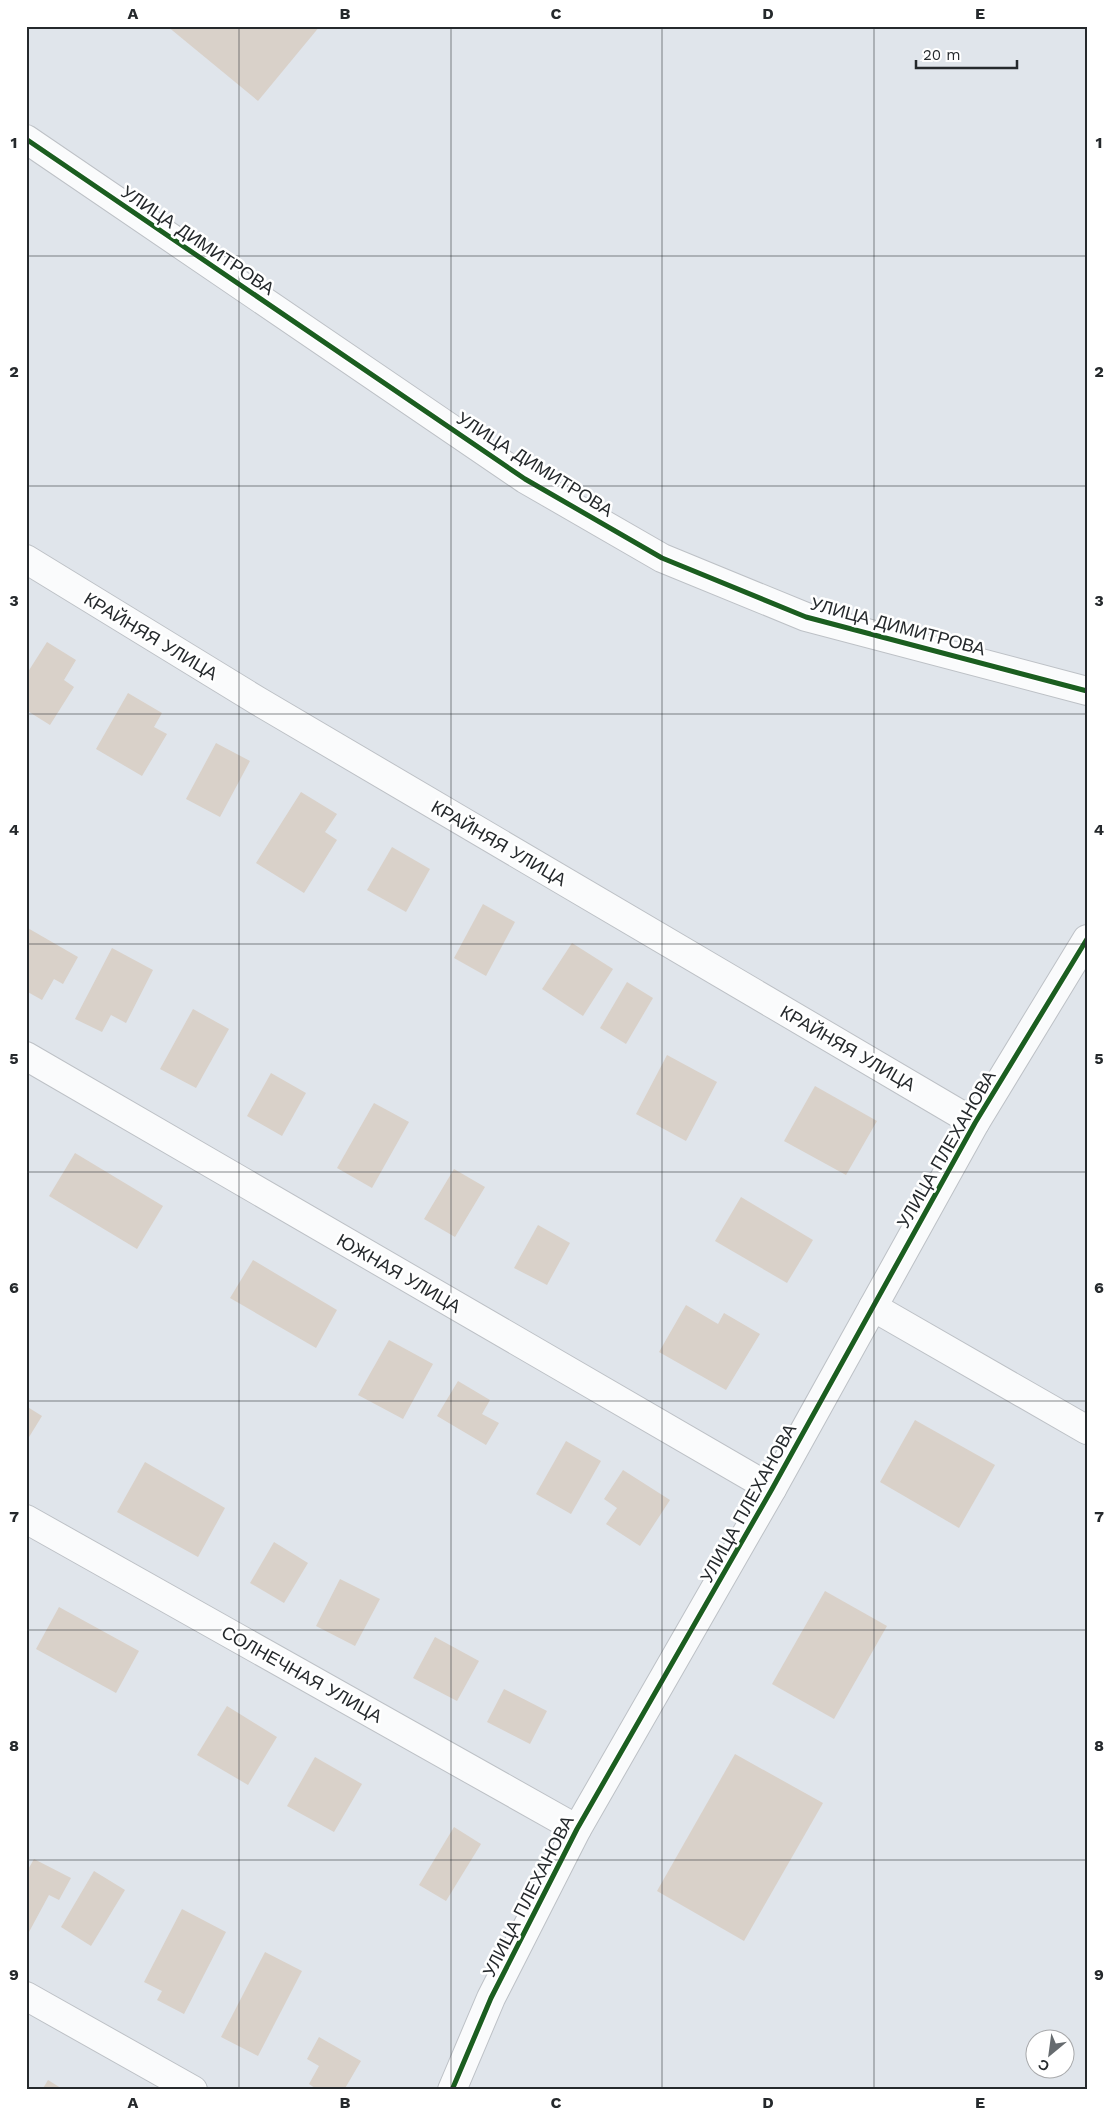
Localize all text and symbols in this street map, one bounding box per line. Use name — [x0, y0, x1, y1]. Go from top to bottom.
text: A — [128, 4, 139, 23]
text: B — [340, 4, 351, 23]
text: C — [551, 4, 562, 23]
text: D — [762, 4, 774, 23]
text: E — [975, 4, 985, 23]
scale bar — [916, 38, 1017, 70]
text: 20 m — [923, 46, 961, 64]
text: 1 — [11, 133, 17, 152]
text: 1 — [1096, 133, 1102, 152]
street label: УЛИЦА ДИМИТРОВА — [117, 181, 279, 299]
text: 2 — [9, 362, 19, 381]
text: 2 — [1094, 362, 1104, 381]
street label: УЛИЦА ДИМИТРОВА — [453, 407, 617, 521]
street label: КРАЙНЯЯ УЛИЦА — [80, 588, 222, 684]
text: 3 — [9, 591, 19, 610]
text: 3 — [1094, 591, 1104, 610]
street label: УЛИЦА ДИМИТРОВА — [808, 593, 988, 659]
street label: КРАЙНЯЯ УЛИЦА — [428, 796, 570, 890]
text: 4 — [9, 820, 19, 839]
text: 4 — [1094, 820, 1104, 839]
street label: КРАЙНЯЯ УЛИЦА — [777, 1001, 919, 1095]
text: 5 — [9, 1049, 19, 1068]
text: 5 — [1094, 1049, 1104, 1068]
street label: УЛИЦА ПЛЕХАНОВА — [892, 1067, 1000, 1231]
street label: ЮЖНАЯ УЛИЦА — [333, 1229, 465, 1317]
text: 6 — [9, 1278, 19, 1297]
text: 6 — [1094, 1278, 1104, 1297]
street label: УЛИЦА ПЛЕХАНОВА — [696, 1420, 800, 1586]
text: 7 — [9, 1507, 19, 1526]
text: 7 — [1094, 1507, 1104, 1526]
street label: СОЛНЕЧНАЯ УЛИЦА — [218, 1621, 386, 1727]
text: 8 — [9, 1736, 19, 1755]
text: 8 — [1094, 1736, 1104, 1755]
street label: УЛИЦА ПЛЕХАНОВА — [478, 1812, 578, 1980]
text: 9 — [9, 1965, 19, 1984]
text: 9 — [1094, 1965, 1104, 1984]
north arrow — [1026, 2028, 1076, 2078]
text: С — [1035, 2056, 1052, 2075]
text: A — [128, 2093, 139, 2112]
text: B — [340, 2093, 351, 2112]
text: C — [551, 2093, 562, 2112]
text: D — [762, 2093, 774, 2112]
text: E — [975, 2093, 985, 2112]

